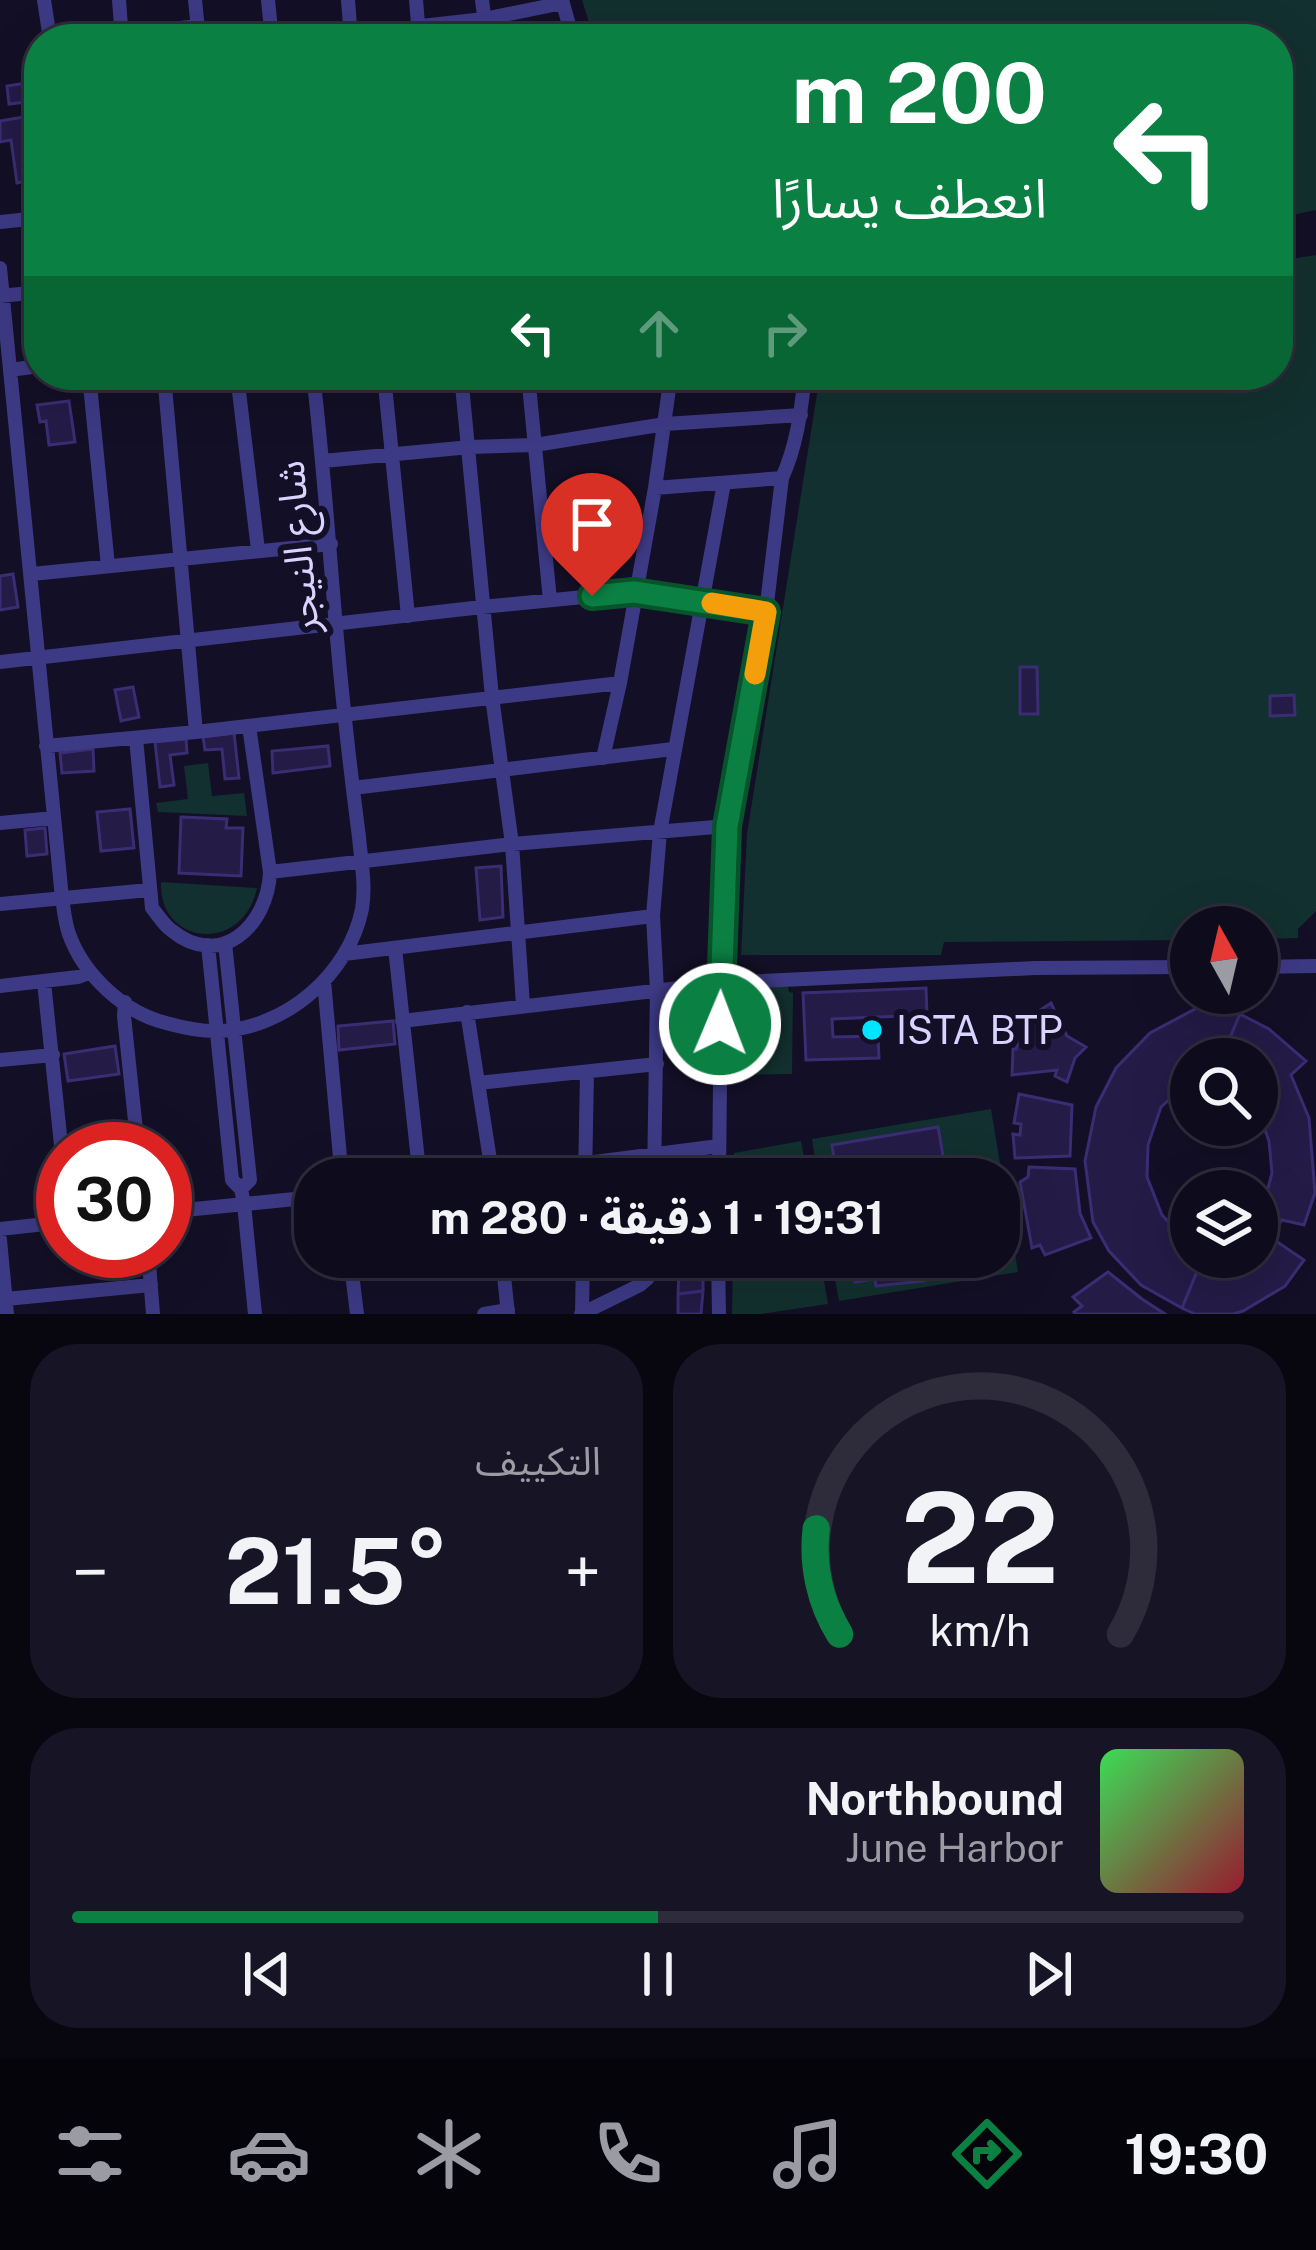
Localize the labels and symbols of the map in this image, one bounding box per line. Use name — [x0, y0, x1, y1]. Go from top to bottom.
street label: شارع النيجر — [267, 458, 334, 636]
pin — [541, 473, 643, 596]
north arrow — [1170, 906, 1278, 1014]
position arrow — [657, 961, 783, 1087]
place label: ISTA BTP — [896, 1007, 1063, 1053]
marker: ISTA BTP — [859, 1017, 885, 1043]
speed limit sign: 30 — [36, 1122, 192, 1278]

